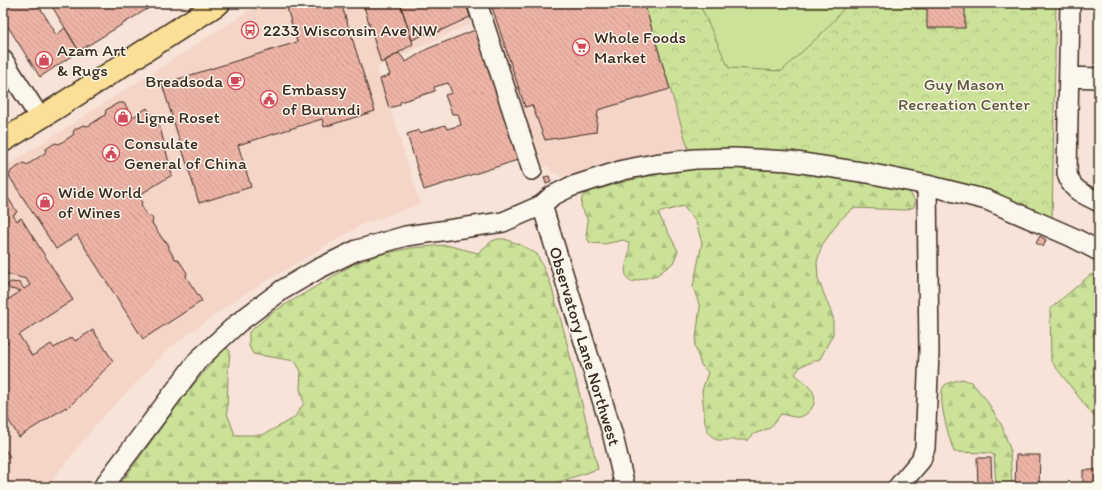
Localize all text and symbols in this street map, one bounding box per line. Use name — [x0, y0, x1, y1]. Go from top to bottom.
bus stop icon: 2233 Wisconsin Ave NW — [240, 20, 260, 40]
place label: 2233 Wisconsin Ave NW — [263, 20, 438, 40]
place label: Whole Foods Market — [594, 27, 686, 67]
supermarket icon: Whole Foods Market — [571, 37, 591, 57]
place label: Azam Art & Rugs — [57, 40, 126, 80]
shop icon: Azam Art & Rugs — [34, 50, 54, 70]
place label: Breadsoda — [145, 71, 223, 91]
cafe icon: Breadsoda — [226, 71, 246, 91]
park label: Guy Mason Recreation Center — [898, 74, 1030, 114]
place label: Embassy of Burundi — [282, 79, 360, 119]
public building icon: Embassy of Burundi — [259, 89, 279, 109]
shop icon: Ligne Roset — [113, 107, 133, 127]
place label: Ligne Roset — [136, 107, 220, 127]
place label: Consulate General of China — [124, 133, 247, 173]
public building icon: Consulate General of China — [101, 143, 121, 163]
place label: Wide World of Wines — [58, 182, 143, 222]
shop icon: Wide World of Wines — [35, 192, 55, 212]
street label: Observatory Lane Northwest — [545, 244, 625, 449]

